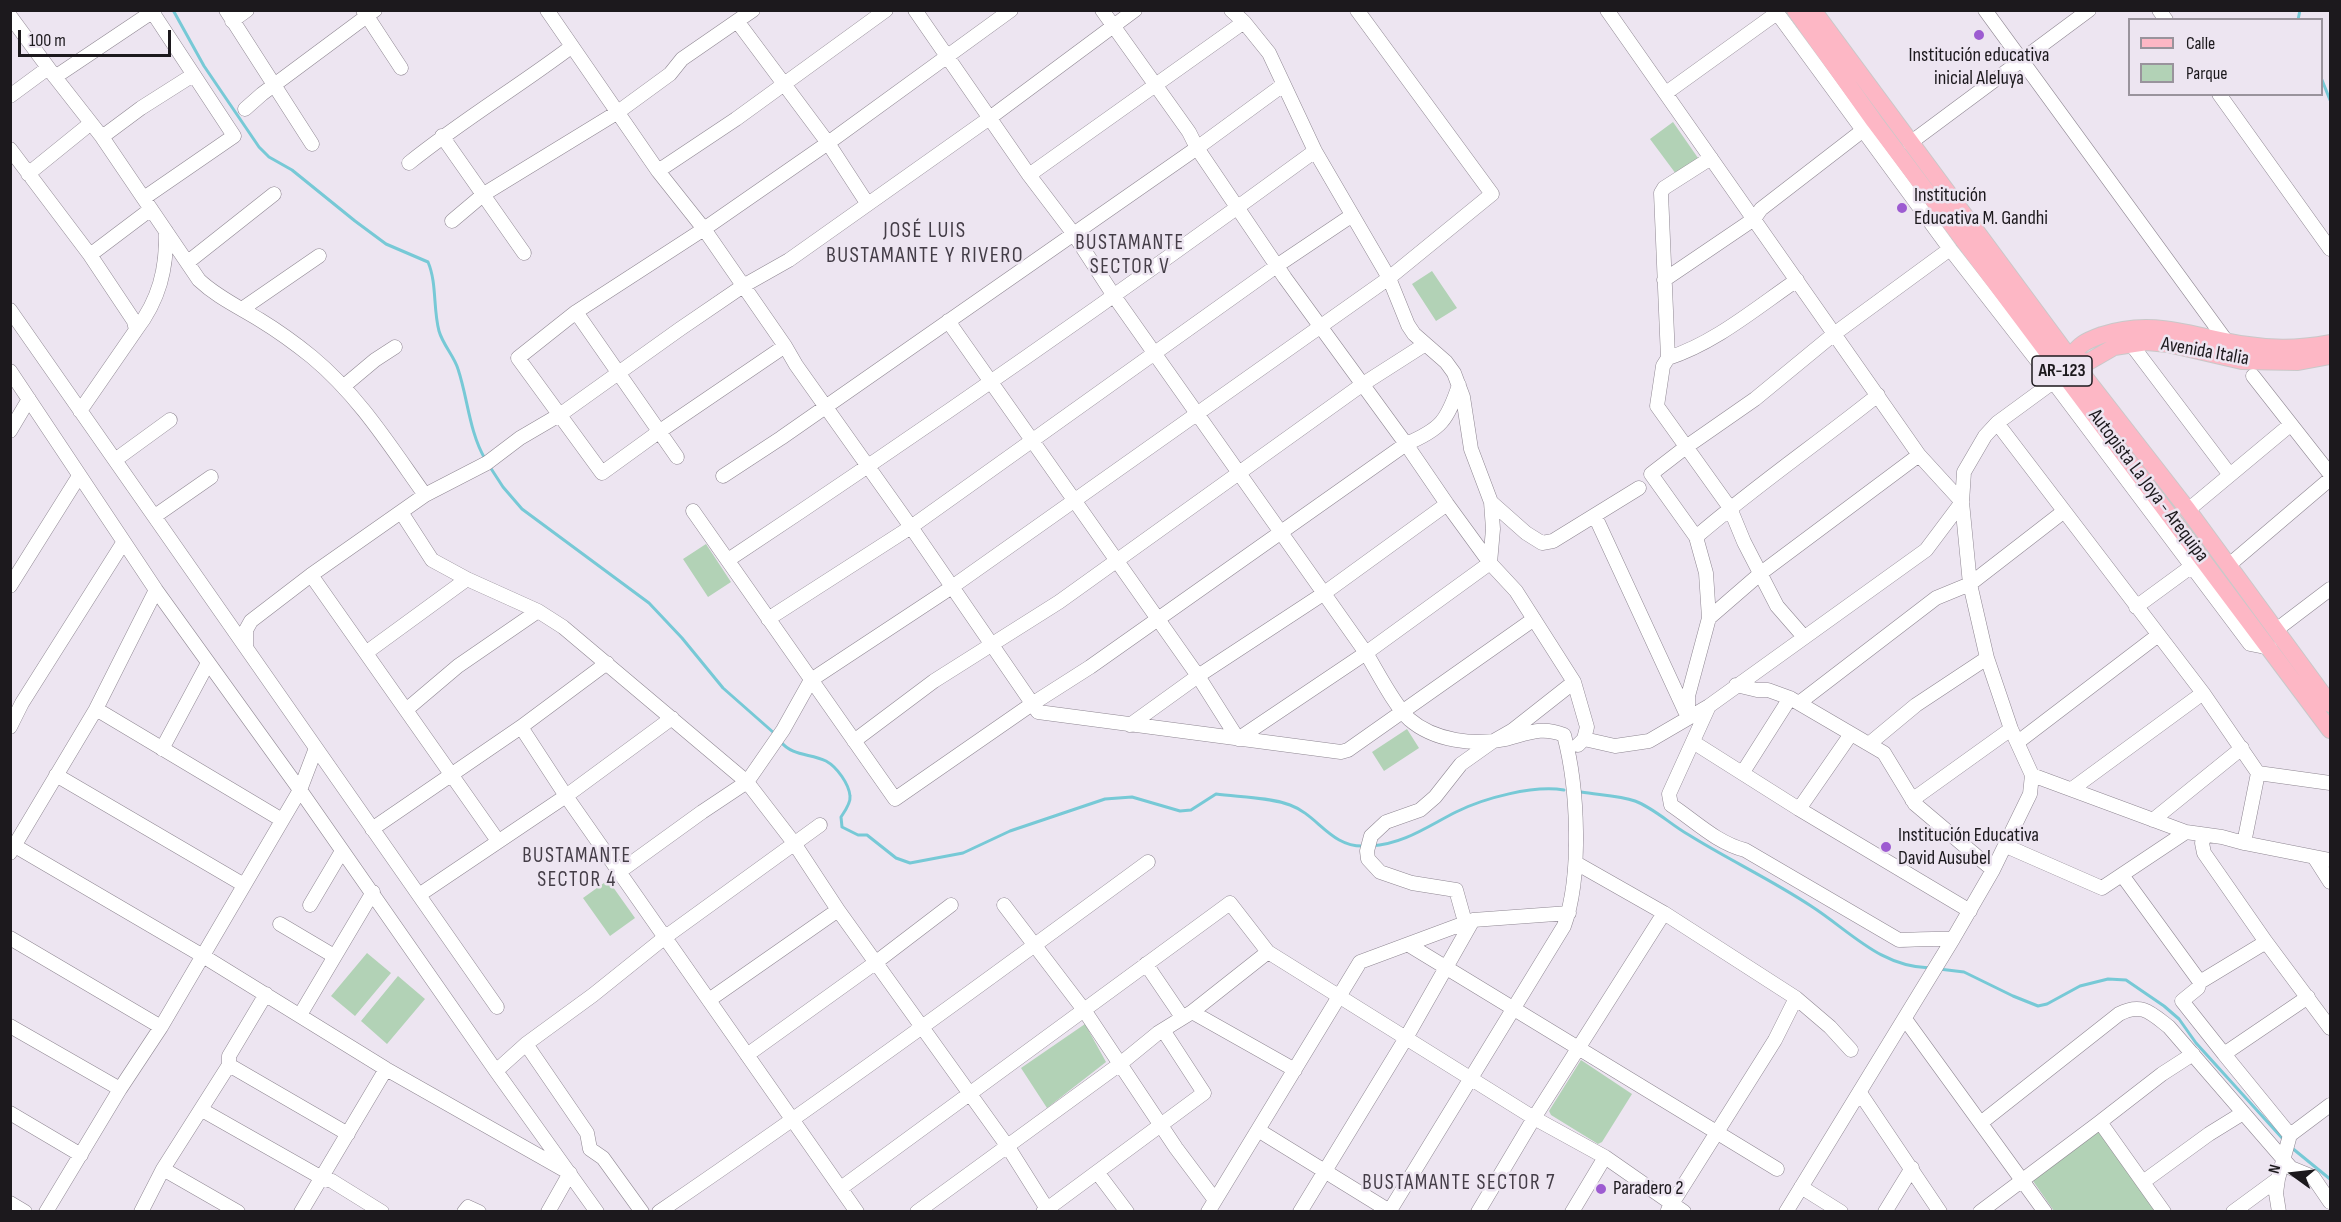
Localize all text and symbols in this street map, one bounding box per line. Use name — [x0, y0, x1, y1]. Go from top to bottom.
scale bar — [21, 18, 174, 56]
legend — [2128, 18, 2323, 96]
marker: Institución educativa inicial Aleluya — [1972, 28, 1986, 42]
text: 100 m — [29, 30, 66, 51]
text: Calle — [2186, 33, 2215, 54]
place label: Institución educativa inicial Aleluya — [1909, 44, 2049, 91]
text: Parque — [2186, 63, 2227, 84]
place label: Institución Educativa M. Gandhi — [1914, 184, 2048, 231]
marker: Institución Educativa M. Gandhi — [1895, 201, 1909, 215]
district label: JOSÉ LUIS BUSTAMANTE Y RIVERO — [826, 218, 1024, 270]
district label: BUSTAMANTE SECTOR V — [1075, 231, 1185, 281]
street label: Avenida Italia — [2159, 332, 2251, 372]
road number: AR-123 — [2032, 356, 2092, 386]
street label: Autopista La Joya - Arequipa — [2083, 405, 2213, 567]
place label: Institución Educativa David Ausubel — [1898, 824, 2039, 871]
marker: Institución Educativa David Ausubel — [1879, 840, 1893, 854]
district label: BUSTAMANTE SECTOR 4 — [522, 844, 632, 894]
north arrow — [2263, 1144, 2323, 1204]
text: N — [2265, 1163, 2285, 1176]
district label: BUSTAMANTE SECTOR 7 — [1362, 1171, 1556, 1197]
place label: Paradero 2 — [1613, 1177, 1684, 1201]
marker: Paradero 2 — [1594, 1182, 1608, 1196]

